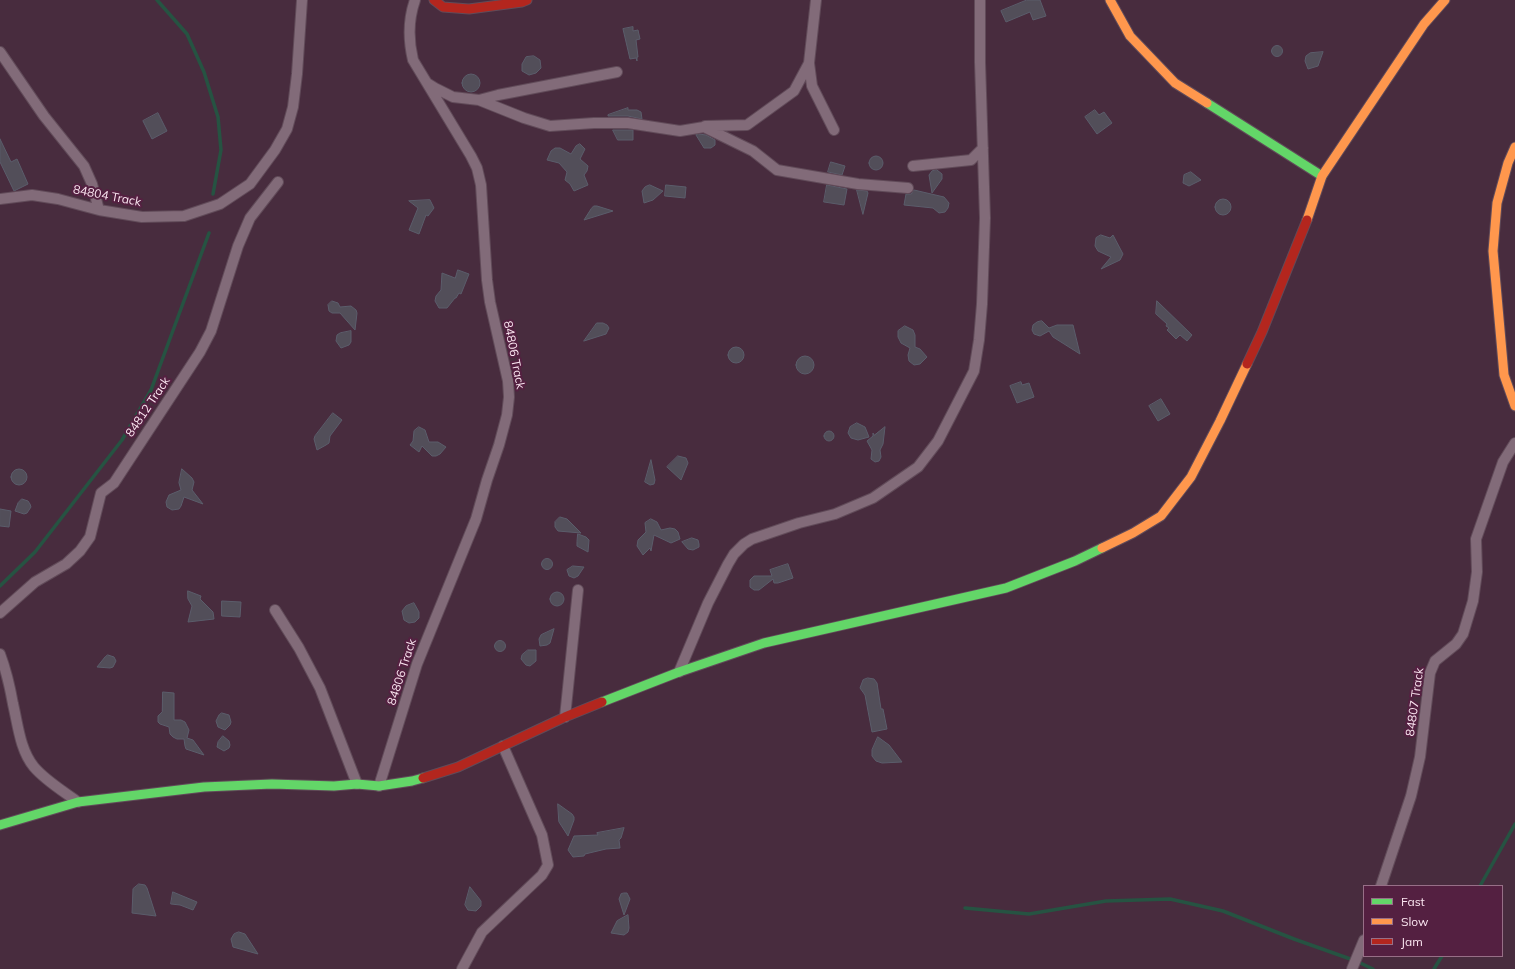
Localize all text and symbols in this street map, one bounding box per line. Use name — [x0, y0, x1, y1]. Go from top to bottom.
street label: 84804 Track — [72, 182, 142, 210]
street label: 84806 Track — [500, 320, 528, 390]
street label: 84812 Track — [123, 374, 173, 440]
street label: 84806 Track — [384, 637, 420, 707]
street label: 84807 Track — [1403, 667, 1427, 737]
legend — [1363, 885, 1503, 957]
text: Fast — [1401, 894, 1425, 909]
text: Slow — [1401, 914, 1429, 929]
text: Jam — [1401, 934, 1423, 949]

